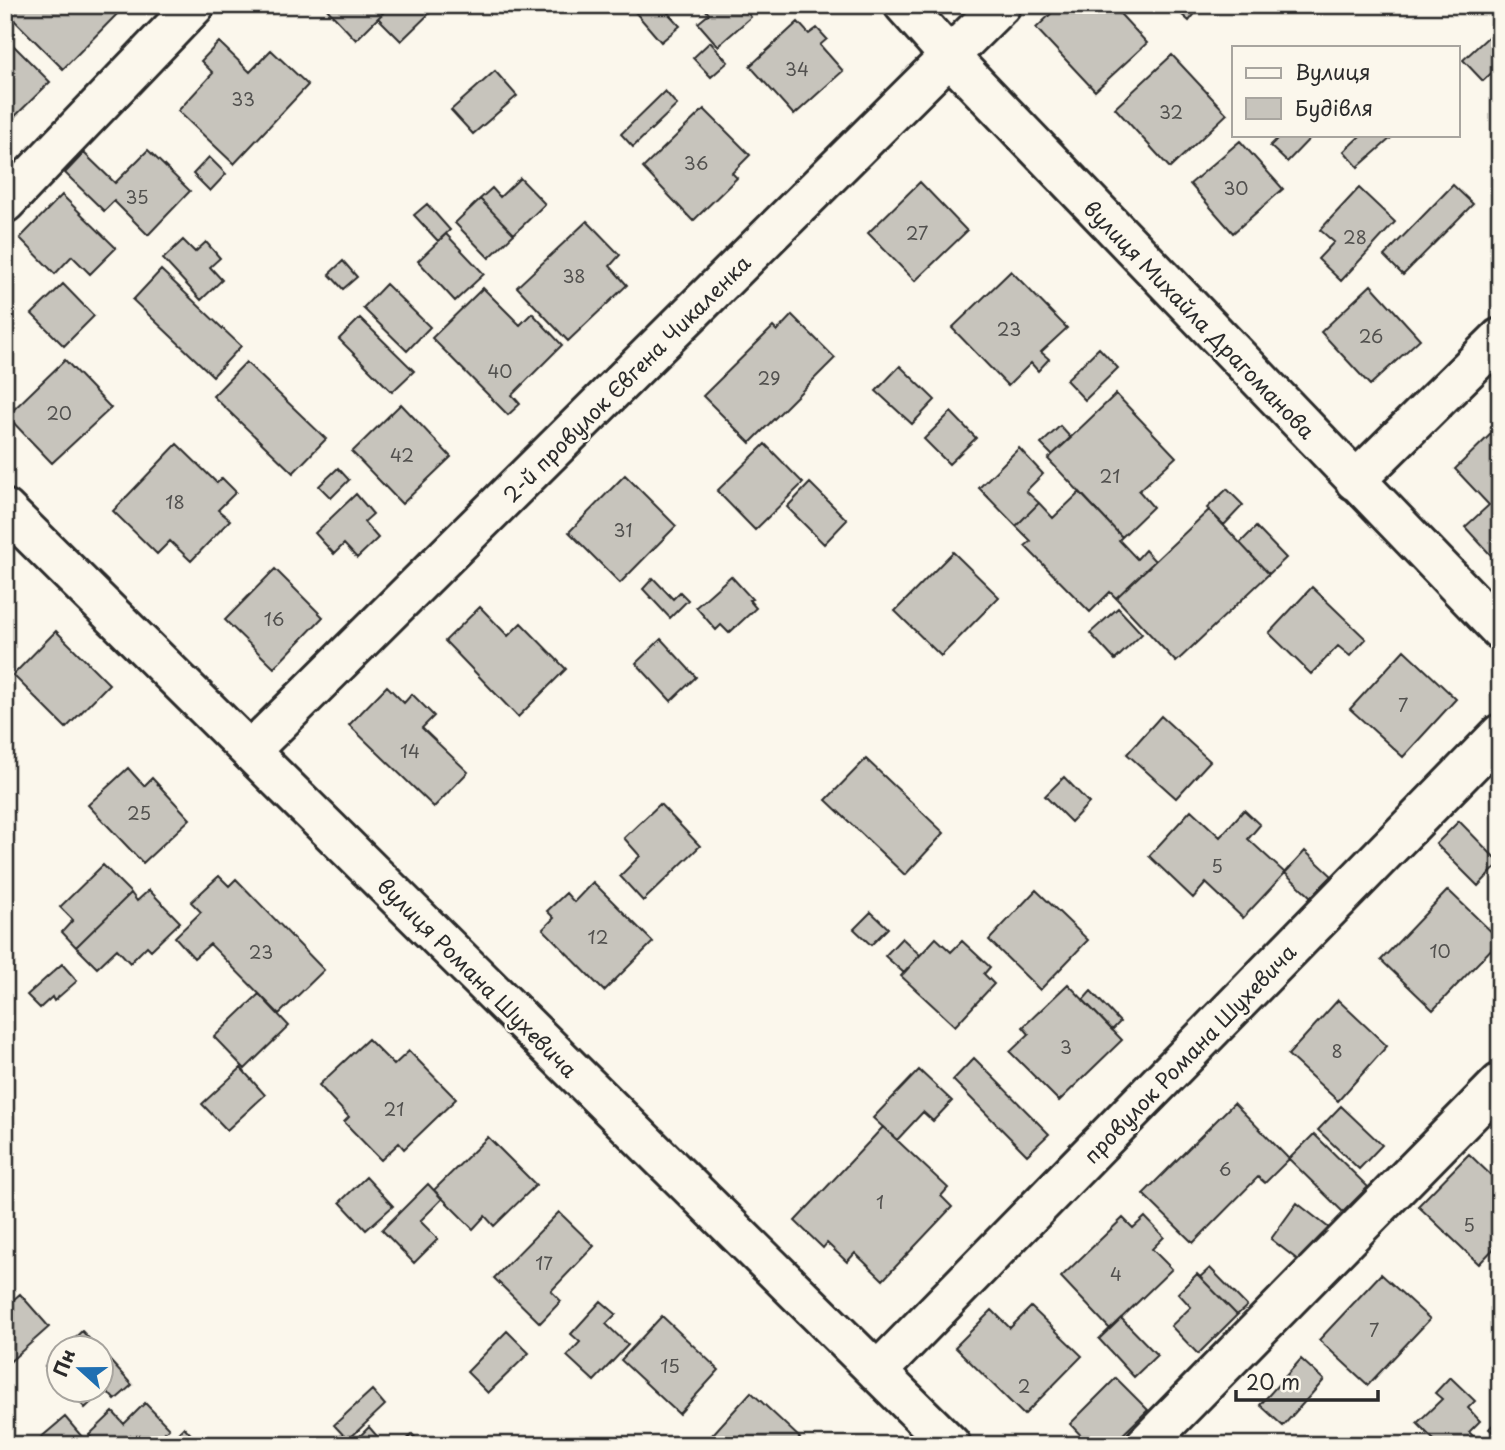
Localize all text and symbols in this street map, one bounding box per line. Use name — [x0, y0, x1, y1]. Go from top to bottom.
legend — [1232, 46, 1460, 136]
house number: 34 — [785, 55, 809, 82]
text: Вулиця — [1295, 55, 1371, 87]
house number: 33 — [231, 85, 255, 112]
text: Будівля — [1295, 91, 1373, 123]
house number: 32 — [1159, 98, 1183, 125]
house number: 36 — [684, 149, 708, 176]
house number: 30 — [1223, 174, 1249, 201]
house number: 35 — [125, 183, 149, 210]
street label: вулиця Михайла Драгоманова — [1077, 192, 1323, 446]
house number: 27 — [906, 219, 928, 246]
house number: 28 — [1343, 223, 1367, 250]
street label: 2-й провулок Євгена Чикаленка — [495, 247, 757, 509]
house number: 38 — [562, 262, 586, 289]
house number: 23 — [997, 315, 1021, 342]
house number: 26 — [1359, 322, 1383, 349]
house number: 40 — [487, 357, 513, 384]
house number: 29 — [758, 364, 780, 391]
house number: 20 — [46, 399, 72, 426]
house number: 42 — [390, 441, 414, 468]
house number: 21 — [1100, 462, 1120, 489]
house number: 18 — [165, 488, 185, 515]
house number: 31 — [614, 516, 632, 543]
house number: 16 — [264, 605, 284, 632]
house number: 7 — [1398, 691, 1408, 718]
house number: 14 — [400, 737, 420, 764]
house number: 25 — [127, 799, 151, 826]
house number: 5 — [1211, 852, 1223, 879]
street label: вулиця Романа Шухевича — [371, 870, 586, 1085]
house number: 12 — [588, 923, 608, 950]
street label: провулок Романа Шухевича — [1075, 935, 1303, 1170]
house number: 10 — [1429, 937, 1451, 964]
house number: 23 — [249, 938, 273, 965]
house number: 3 — [1060, 1033, 1072, 1060]
house number: 8 — [1331, 1037, 1343, 1064]
house number: 21 — [384, 1095, 404, 1122]
house number: 6 — [1219, 1155, 1231, 1182]
house number: 1 — [876, 1188, 884, 1215]
house number: 5 — [1463, 1211, 1475, 1238]
house number: 17 — [535, 1249, 553, 1276]
house number: 4 — [1110, 1260, 1122, 1287]
house number: 7 — [1369, 1316, 1379, 1343]
north arrow — [46, 1334, 116, 1404]
text: Пн — [45, 1345, 81, 1380]
house number: 15 — [660, 1352, 680, 1379]
scale bar — [1236, 1359, 1377, 1403]
text: 20 m — [1246, 1365, 1300, 1397]
house number: 2 — [1018, 1372, 1030, 1399]

